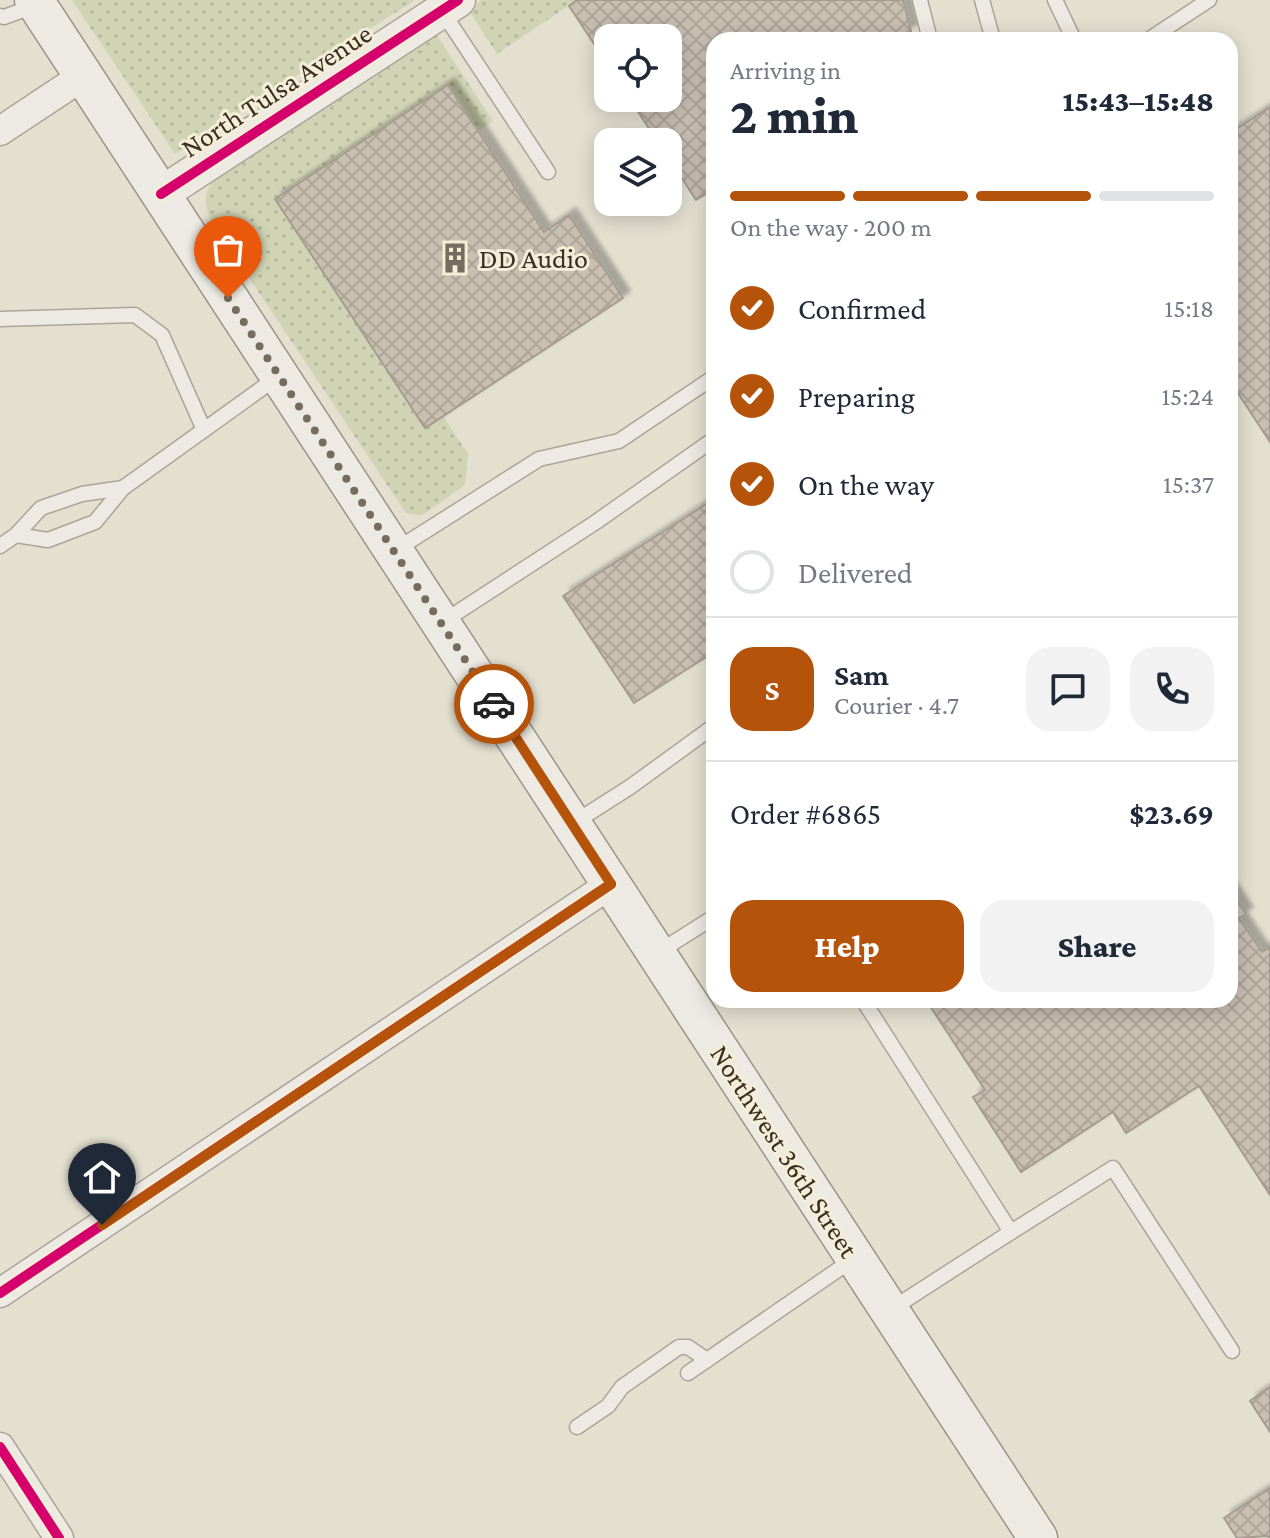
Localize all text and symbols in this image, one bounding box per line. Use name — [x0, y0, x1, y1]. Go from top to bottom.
street label: North Tulsa Avenue — [175, 17, 377, 163]
map controls — [594, 24, 682, 216]
button: locate — [594, 24, 682, 112]
text: Arriving in — [730, 56, 841, 85]
text: 15:43–15:48 — [1063, 84, 1214, 117]
text: 2 min — [730, 86, 858, 144]
button: layers — [594, 128, 682, 216]
text: On the way · 200 m — [730, 213, 932, 242]
pin — [194, 216, 262, 298]
icon: bag — [206, 228, 250, 272]
building icon: DD Audio — [438, 241, 472, 275]
place label: DD Audio — [479, 243, 588, 274]
icon: check — [730, 286, 774, 330]
text: Confirmed — [798, 292, 926, 325]
text: 15:18 — [1165, 294, 1214, 323]
icon: check — [730, 374, 774, 418]
text: Preparing — [798, 380, 915, 413]
text: 15:24 — [1161, 382, 1214, 411]
icon: check — [730, 462, 774, 506]
text: On the way — [798, 468, 934, 501]
text: 15:37 — [1163, 470, 1214, 499]
text: Delivered — [798, 556, 913, 589]
button: chat — [1026, 647, 1110, 731]
button: phone — [1130, 647, 1214, 731]
text: Sam — [834, 658, 889, 691]
courier — [454, 664, 534, 744]
text: S — [765, 673, 780, 706]
icon: car — [472, 682, 516, 726]
text: Courier · 4.7 — [834, 691, 959, 720]
text: Order #6865 — [730, 797, 881, 830]
text: $23.69 — [1129, 797, 1214, 830]
button: Help — [730, 900, 964, 992]
button: Share — [980, 900, 1214, 992]
street label: Northwest 36th Street — [704, 1039, 865, 1264]
pin — [68, 1143, 136, 1225]
icon: home — [80, 1155, 124, 1199]

